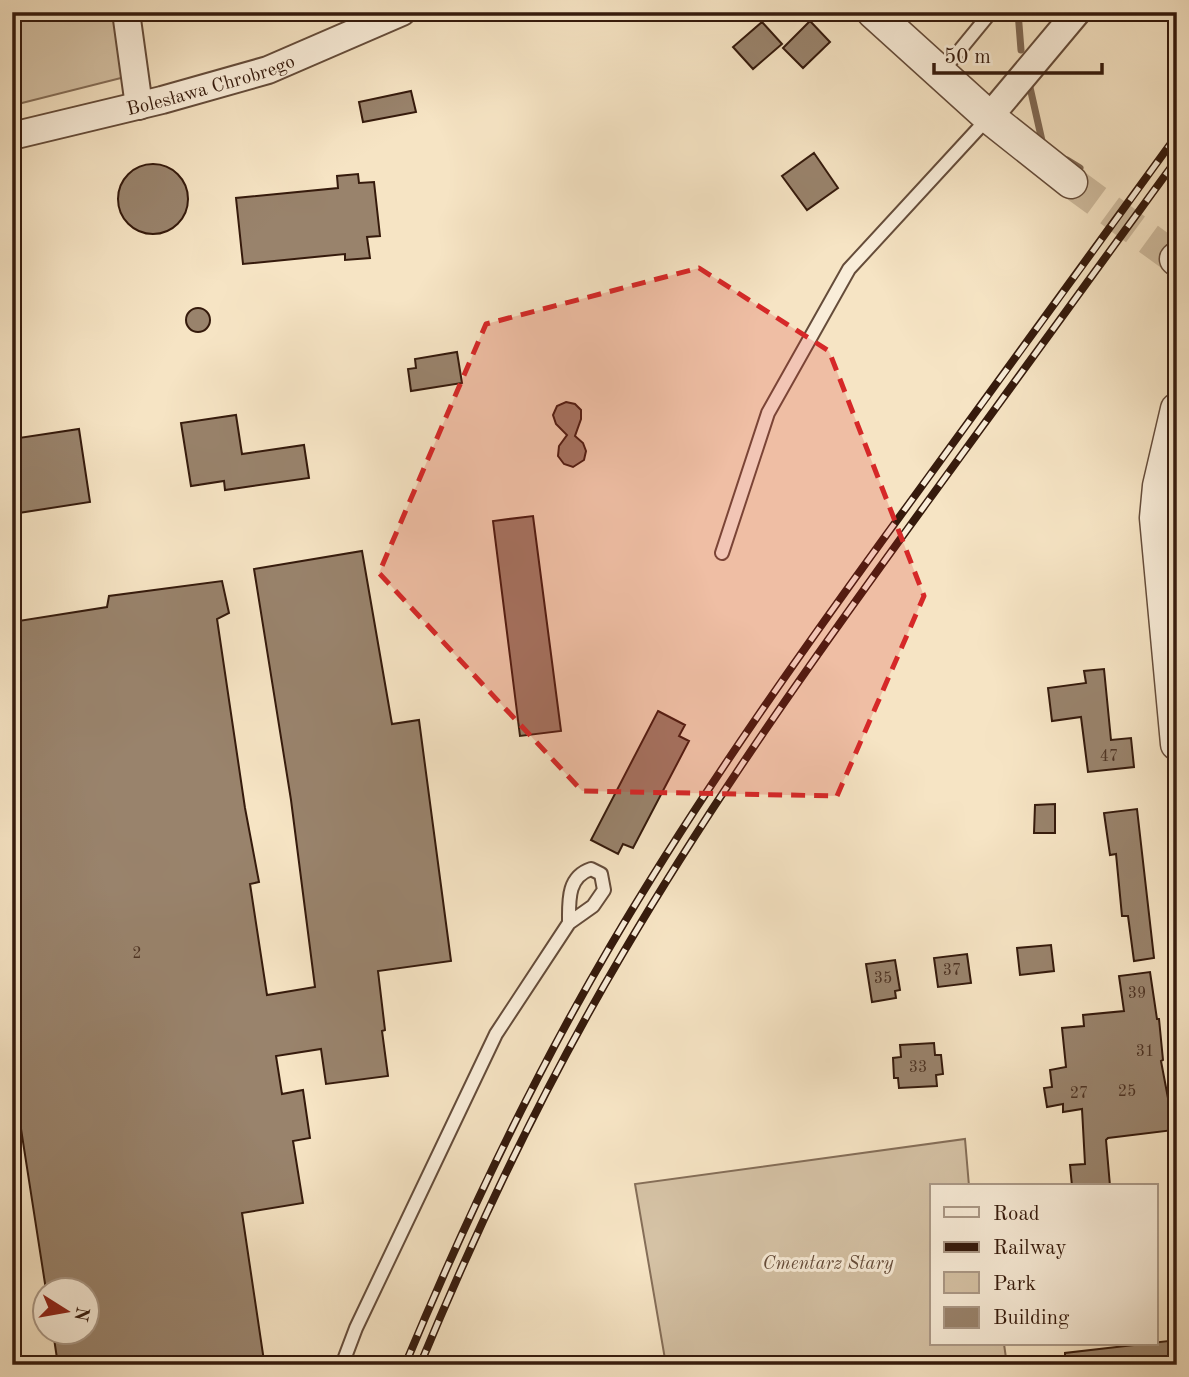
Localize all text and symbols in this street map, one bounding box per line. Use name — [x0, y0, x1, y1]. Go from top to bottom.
scale bar — [934, 32, 1102, 76]
text: 50 m — [944, 47, 991, 68]
street label: Bolesława Chrobrego — [125, 53, 298, 120]
house number: 47 — [1100, 749, 1118, 765]
house number: 2 — [132, 946, 142, 962]
house number: 37 — [943, 963, 961, 979]
house number: 35 — [874, 971, 892, 987]
house number: 39 — [1128, 986, 1146, 1002]
house number: 31 — [1136, 1044, 1154, 1060]
house number: 33 — [909, 1060, 927, 1076]
house number: 25 — [1118, 1084, 1136, 1100]
house number: 27 — [1070, 1086, 1088, 1102]
legend — [930, 1184, 1158, 1346]
text: Road — [993, 1204, 1040, 1225]
text: Railway — [993, 1238, 1067, 1259]
park label: Cmentarz Stary — [763, 1255, 894, 1274]
text: Park — [993, 1274, 1036, 1295]
north arrow — [32, 1276, 102, 1346]
text: N — [69, 1305, 91, 1323]
text: Building — [993, 1308, 1070, 1329]

